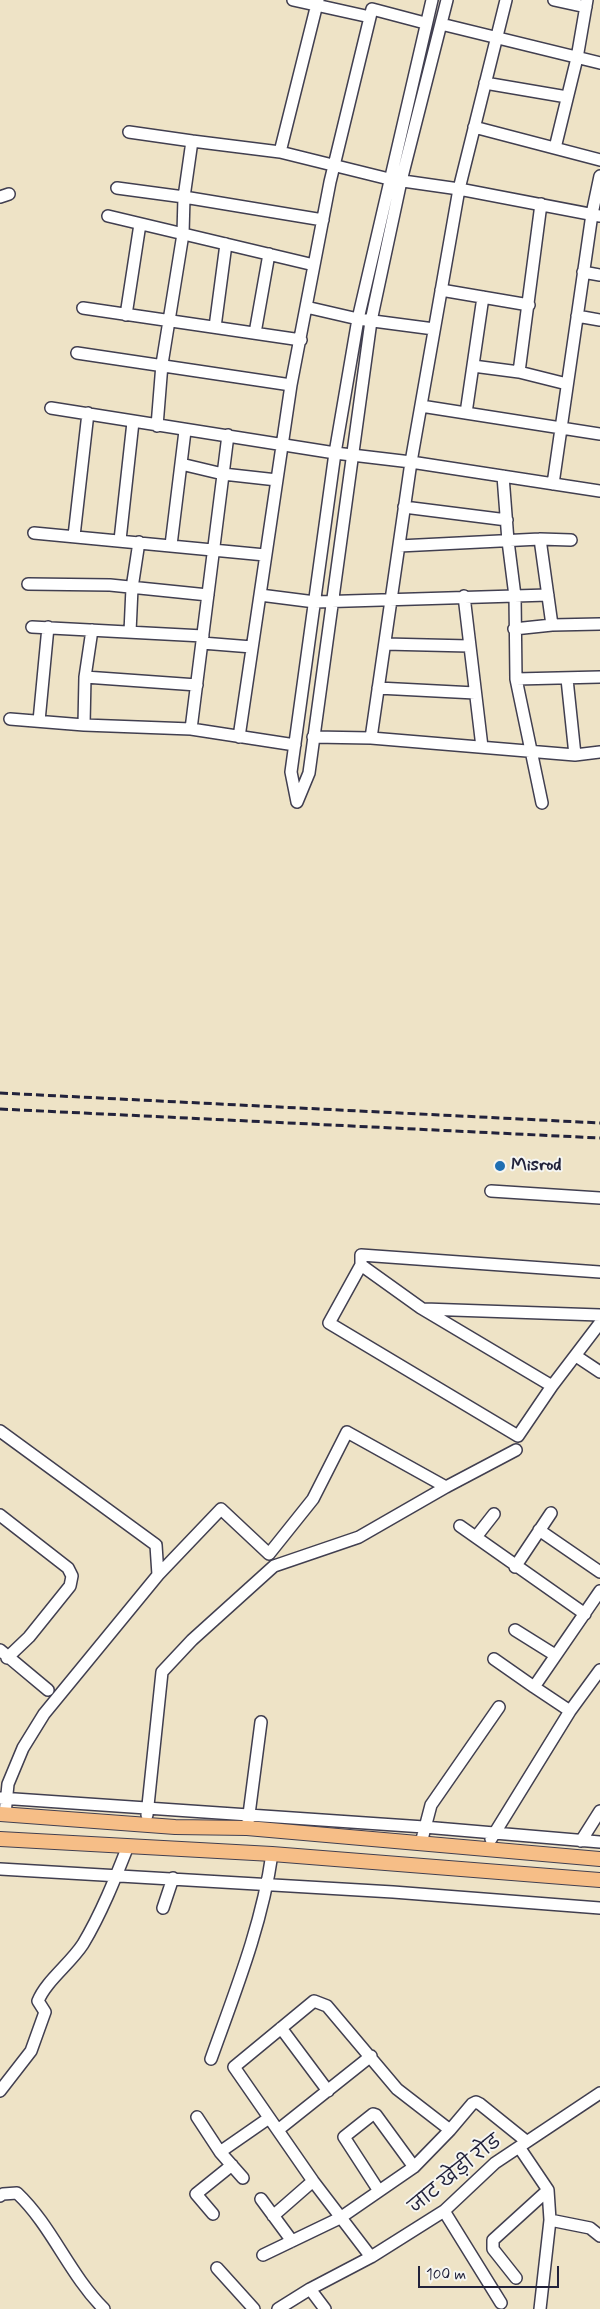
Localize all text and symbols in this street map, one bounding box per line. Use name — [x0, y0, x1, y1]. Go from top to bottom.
place label: Misrod — [511, 1155, 562, 1177]
marker: Misrod — [493, 1159, 507, 1173]
street label: जाट खेड़ी रोड — [406, 2131, 506, 2219]
scale bar — [420, 2256, 561, 2288]
text: 100 m — [426, 2265, 466, 2285]

